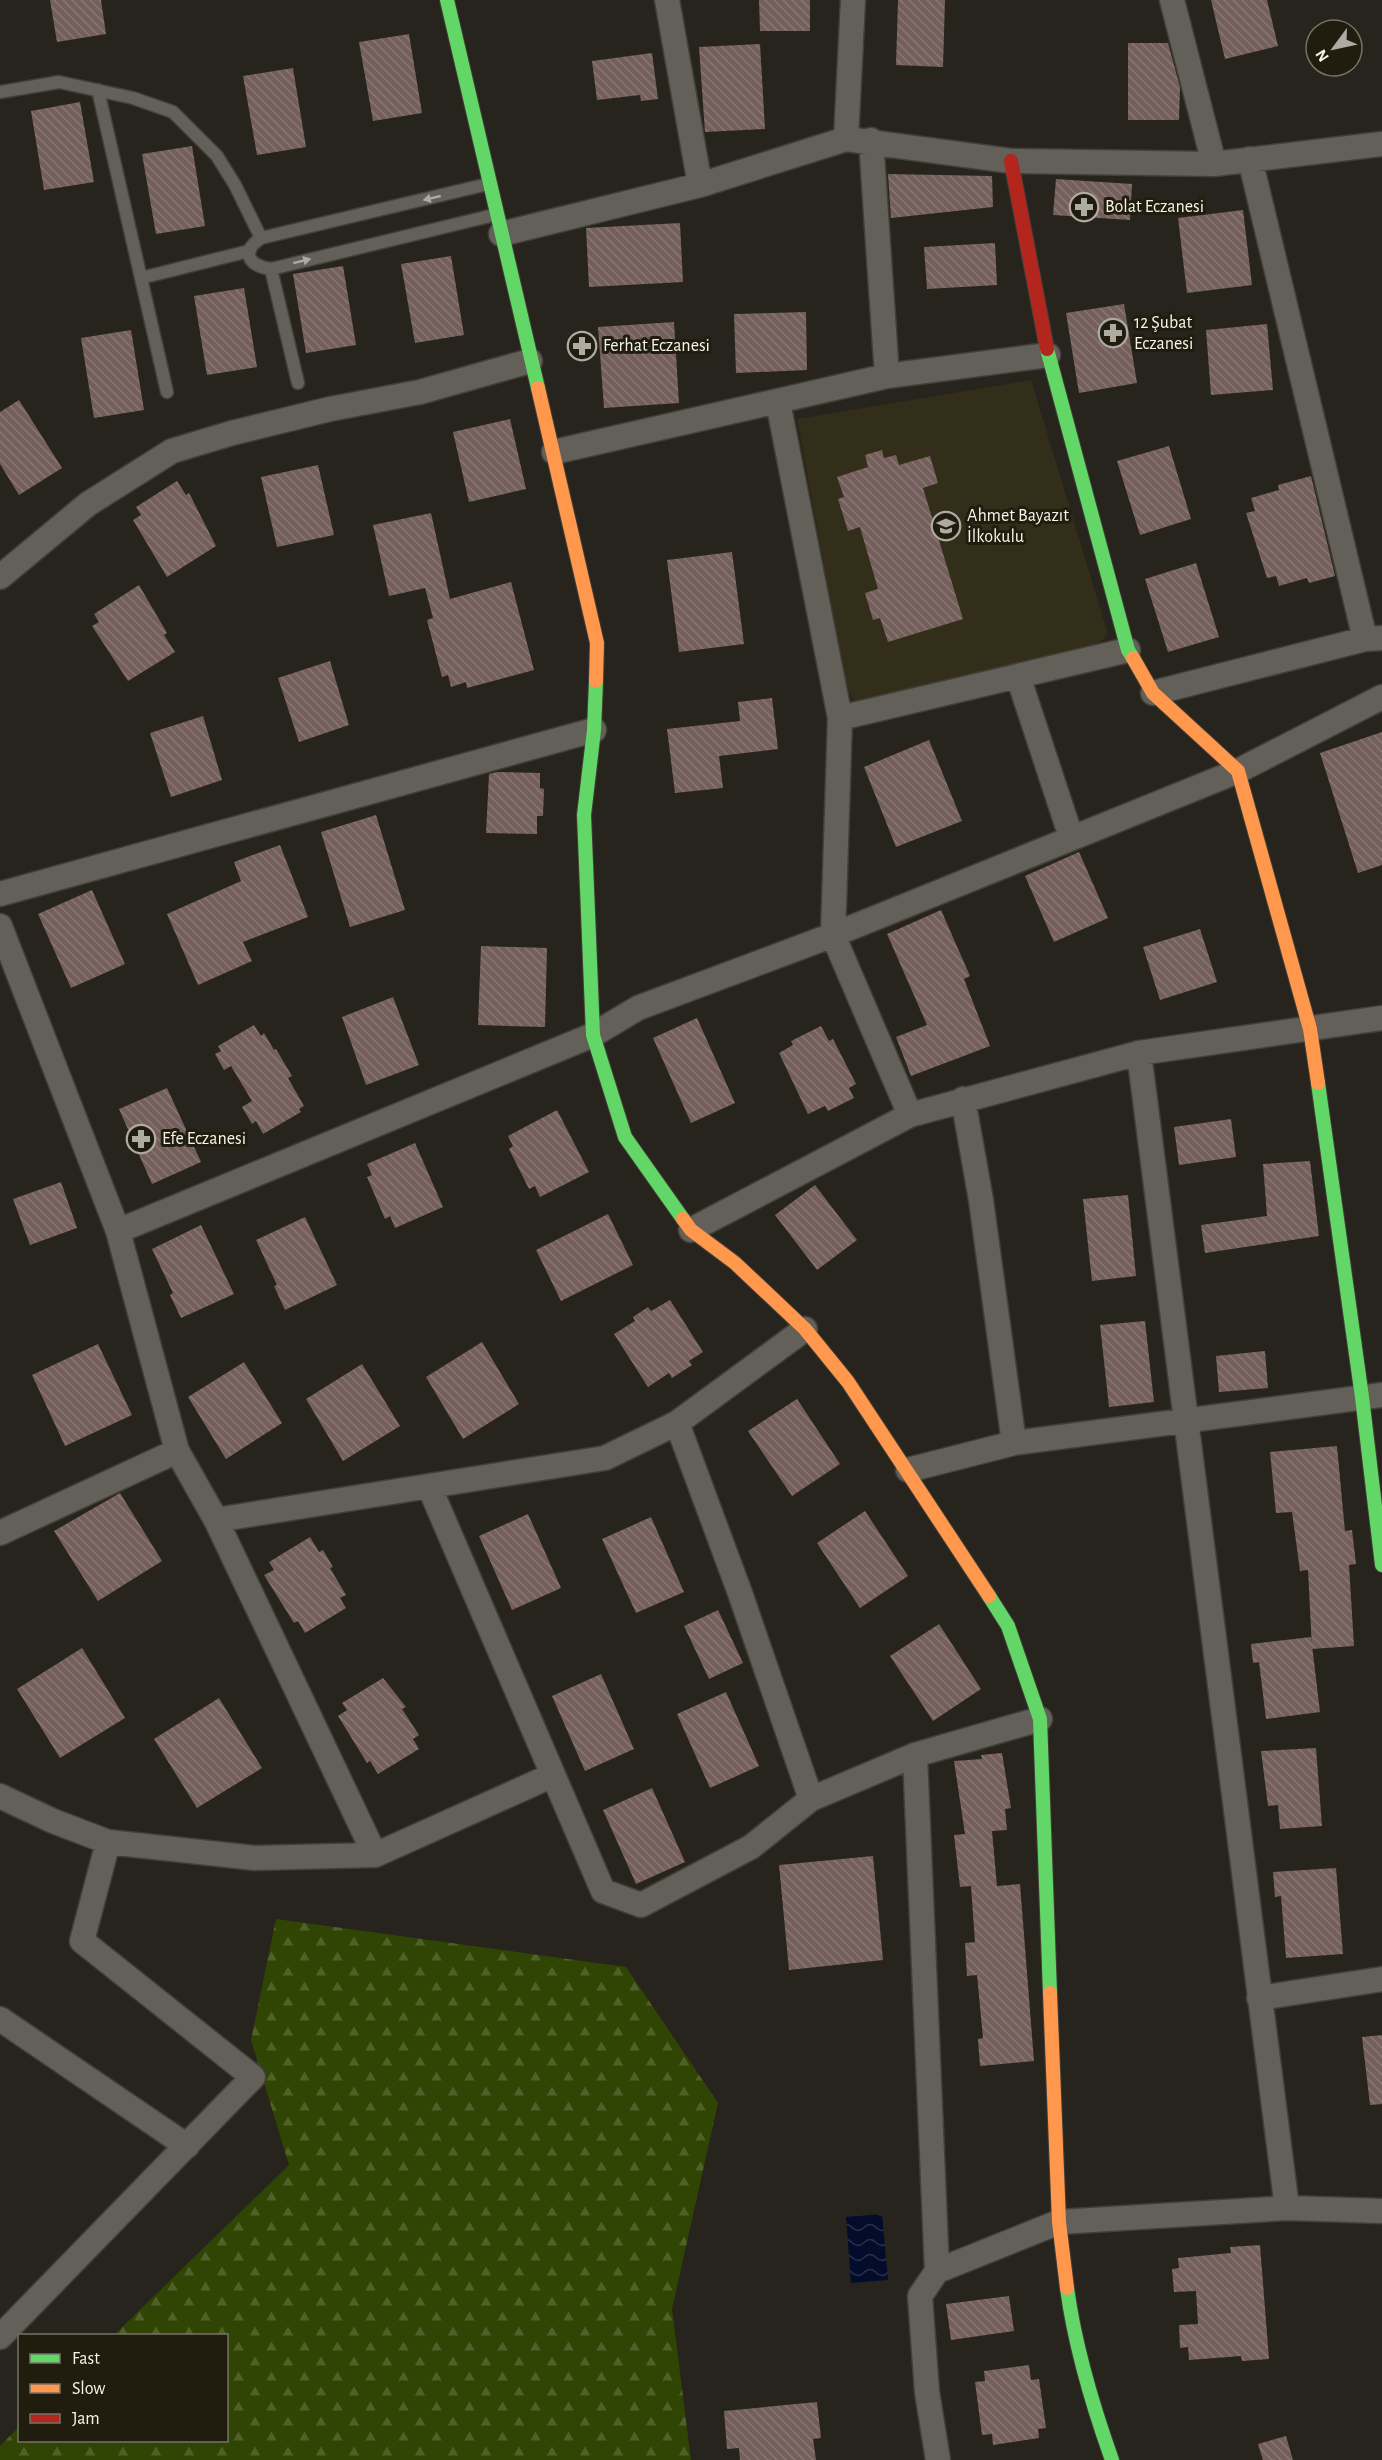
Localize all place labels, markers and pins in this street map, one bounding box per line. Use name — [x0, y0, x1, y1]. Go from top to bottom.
pharmacy icon: Bolat Eczanesi — [1068, 191, 1100, 223]
place label: Bolat Eczanesi — [1105, 198, 1204, 216]
place label: 12 Şubat Eczanesi — [1134, 314, 1193, 353]
pharmacy icon: 12 Şubat Eczanesi — [1097, 317, 1129, 349]
pharmacy icon: Ferhat Eczanesi — [566, 330, 598, 362]
place label: Ferhat Eczanesi — [603, 337, 710, 355]
place label: Ahmet Bayazıt İlkokulu — [967, 507, 1069, 546]
school or university icon: Ahmet Bayazıt İlkokulu — [930, 510, 962, 542]
pharmacy icon: Efe Eczanesi — [125, 1123, 157, 1155]
place label: Efe Eczanesi — [162, 1130, 246, 1148]

